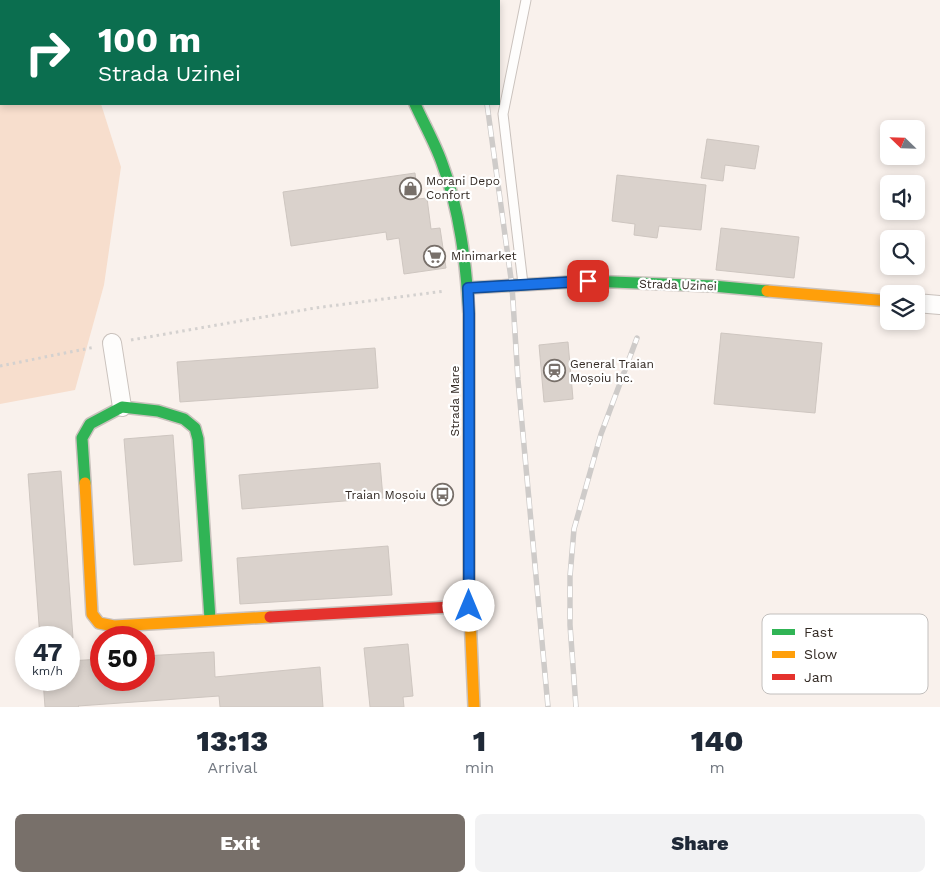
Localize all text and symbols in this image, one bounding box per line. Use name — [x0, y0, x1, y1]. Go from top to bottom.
text: 100 m — [98, 19, 201, 61]
icon: right — [15, 20, 80, 85]
text: Strada Uzinei — [98, 61, 241, 86]
north arrow — [880, 120, 925, 165]
map controls — [880, 120, 925, 330]
place label: Morani Depo Confort — [426, 174, 500, 202]
button: sound — [880, 175, 925, 220]
shop icon: Morani Depo Confort — [398, 176, 422, 200]
button: search — [880, 230, 925, 275]
supermarket icon: Minimarket — [423, 244, 447, 268]
place label: Minimarket — [451, 249, 517, 263]
pin — [567, 260, 609, 302]
icon: arrive — [574, 267, 602, 295]
street label: Strada Uzinei — [639, 277, 717, 293]
button: layers — [880, 285, 925, 330]
place label: General Traian Moșoiu hc. — [570, 357, 654, 385]
station icon: General Traian Moșoiu hc. — [542, 359, 566, 383]
street label: Strada Mare — [448, 365, 462, 436]
bus stop icon: Traian Moșoiu — [430, 483, 454, 507]
place label: Traian Moșoiu — [345, 488, 426, 502]
position arrow — [442, 579, 494, 631]
legend — [762, 614, 928, 694]
text: Fast — [804, 624, 833, 640]
speed limit sign: 50 — [90, 626, 155, 691]
text: 47 — [32, 638, 63, 667]
text: Slow — [804, 646, 837, 662]
text: km/h — [32, 664, 63, 678]
text: Jam — [804, 669, 833, 685]
text: 13:13 — [197, 723, 268, 758]
text: 1 — [473, 723, 486, 758]
text: 140 — [691, 723, 743, 758]
text: Arrival — [207, 758, 257, 777]
text: min — [465, 758, 494, 777]
text: m — [709, 758, 725, 777]
button: Exit — [15, 814, 465, 872]
button: Share — [475, 814, 925, 872]

